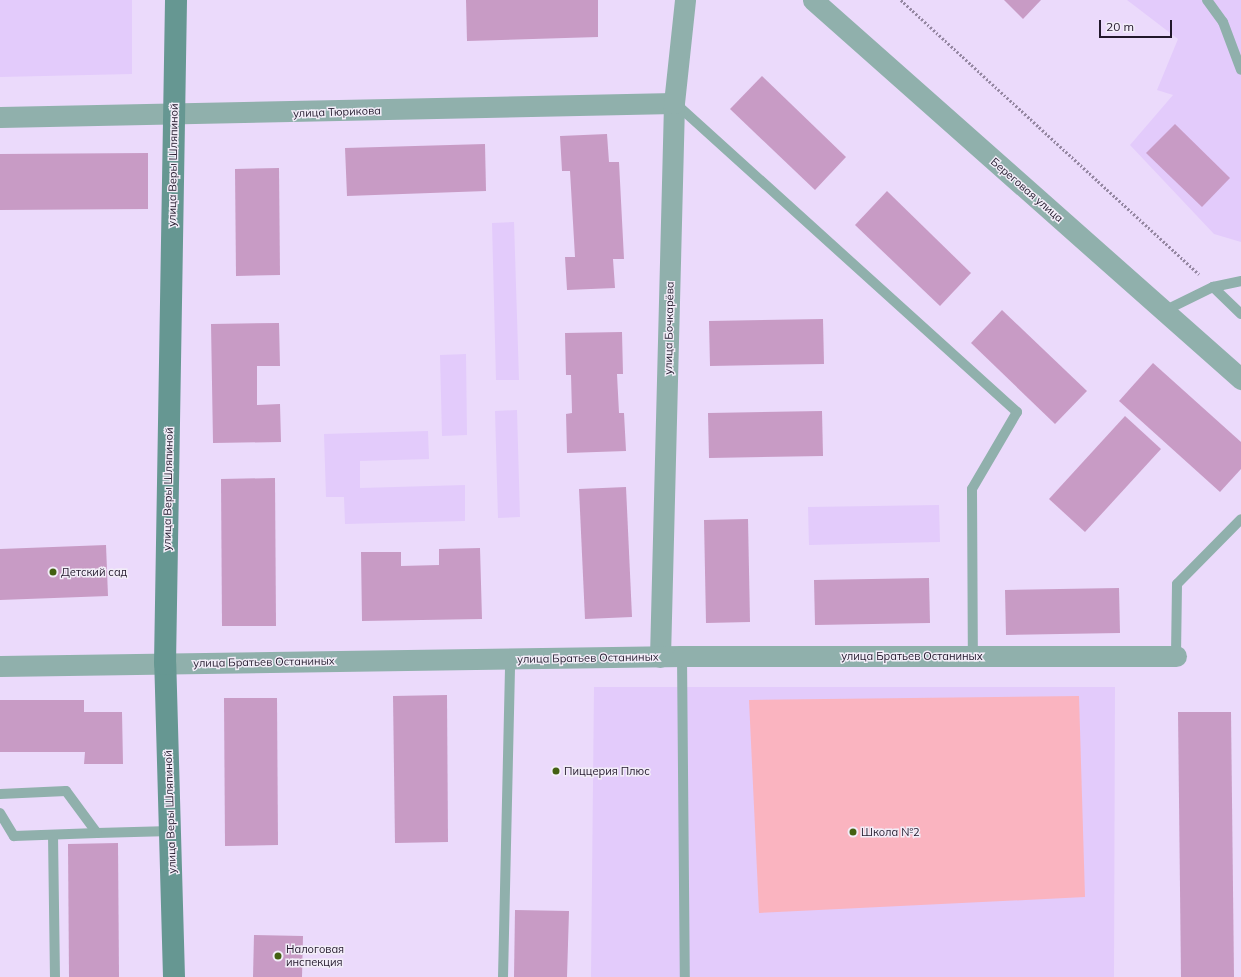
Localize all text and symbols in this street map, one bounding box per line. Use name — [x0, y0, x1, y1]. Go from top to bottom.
scale bar — [1101, 12, 1174, 38]
text: 20 m — [1106, 19, 1134, 34]
street label: улица Веры Шляпиной — [165, 103, 181, 227]
street label: улица Тюрикова — [293, 104, 381, 120]
street label: Береговая улица — [988, 155, 1066, 225]
street label: улица Бочкарёва — [662, 281, 676, 375]
street label: улица Веры Шляпиной — [160, 427, 176, 551]
place label: Детский сад — [61, 565, 127, 579]
marker: Детский сад — [48, 567, 58, 577]
street label: улица Братьев Останиных — [841, 649, 983, 663]
street label: улица Братьев Останиных — [517, 650, 659, 666]
street label: улица Братьев Останиных — [193, 654, 335, 670]
street label: улица Веры Шляпиной — [161, 750, 179, 874]
place label: Пиццерия Плюс — [564, 764, 650, 778]
marker: Пиццерия Плюс — [551, 766, 561, 776]
place label: Школа №2 — [861, 825, 920, 839]
marker: Школа №2 — [848, 827, 858, 837]
place label: Налоговая инспекция — [286, 943, 344, 969]
marker: Налоговая инспекция — [273, 951, 283, 961]

